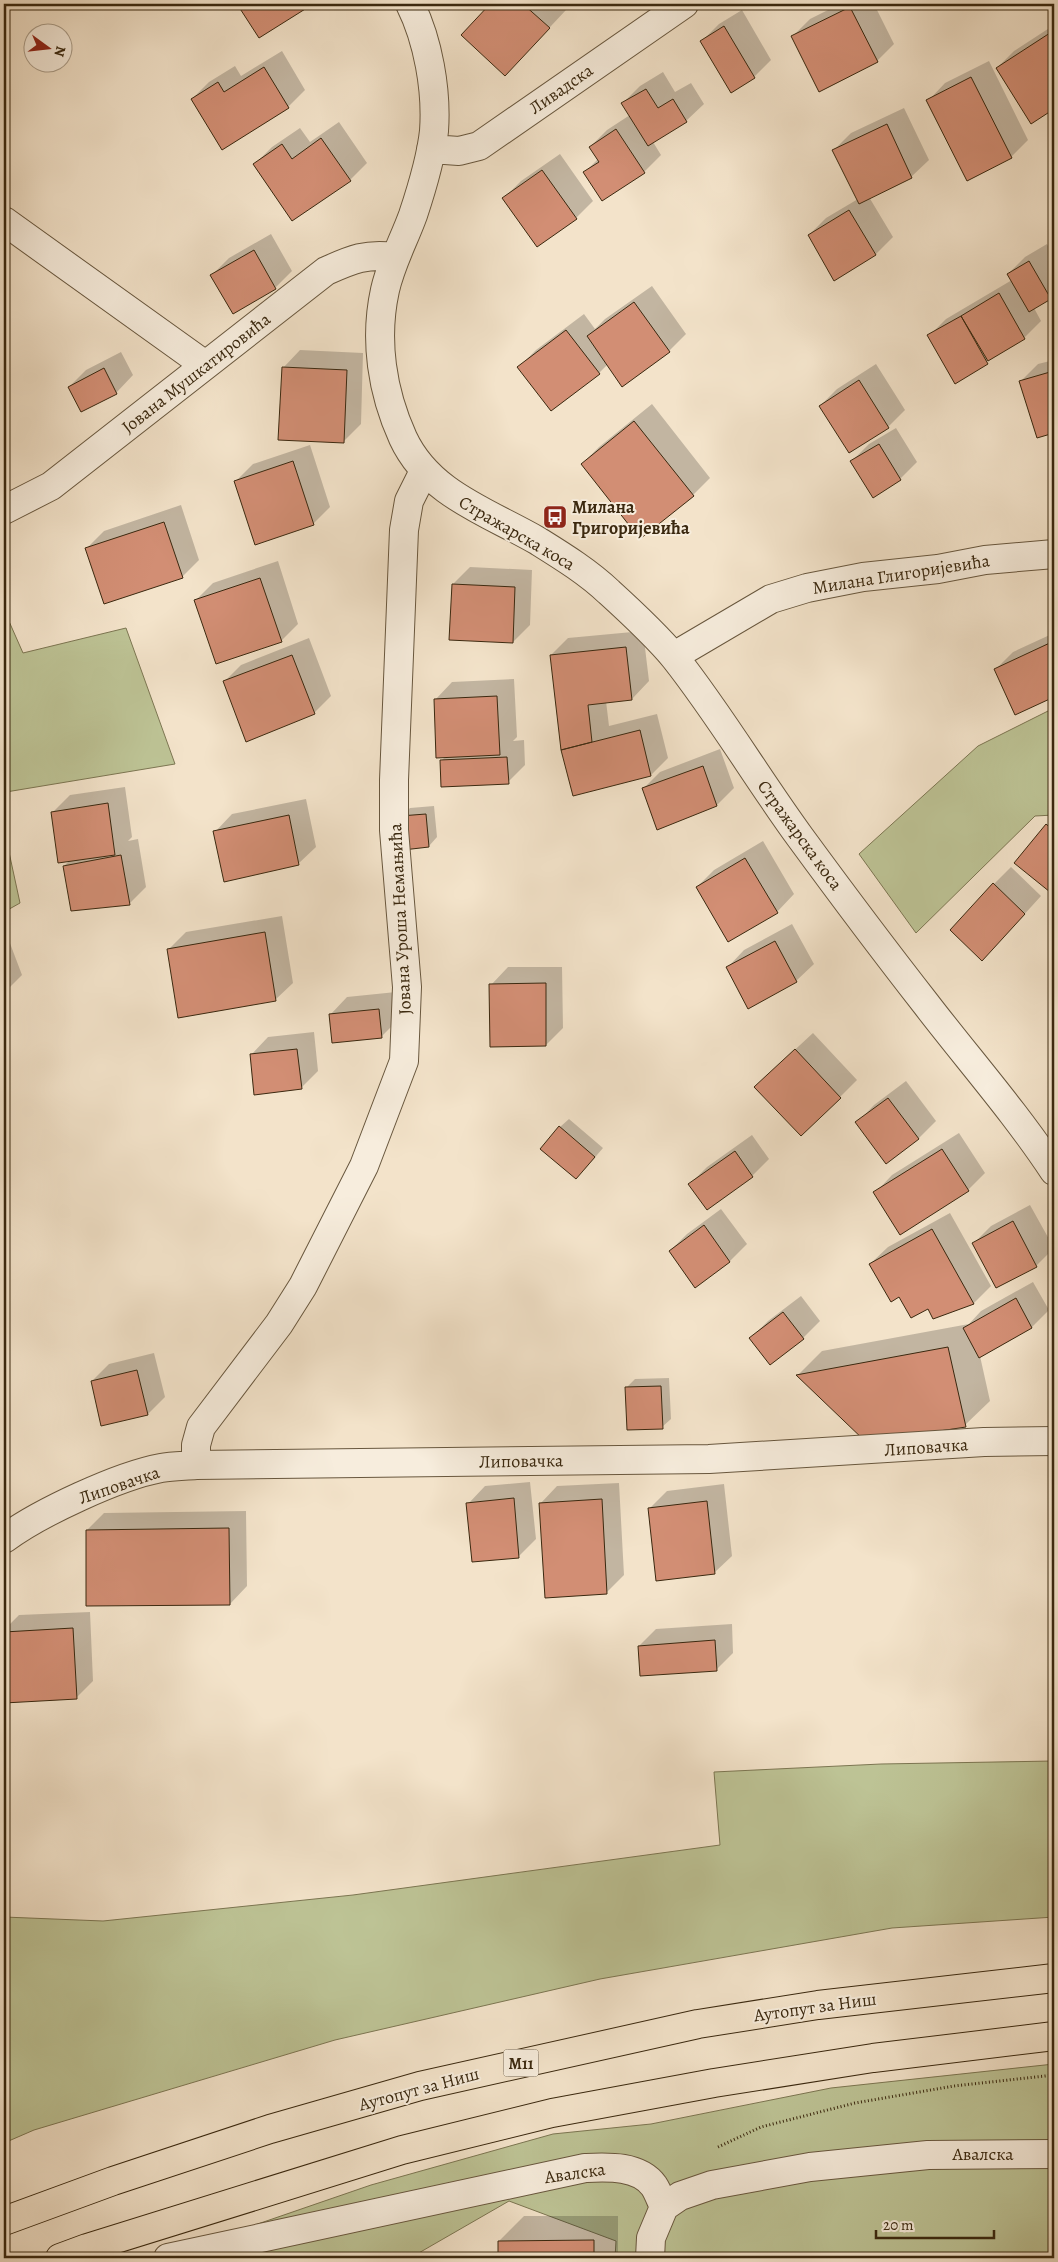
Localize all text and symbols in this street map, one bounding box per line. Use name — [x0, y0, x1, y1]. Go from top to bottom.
north arrow — [22, 22, 72, 72]
text: N — [50, 44, 71, 59]
street label: Ливадска — [524, 58, 598, 120]
street label: Јована Мушкатировића — [117, 307, 276, 439]
street label: Стражарска коса — [454, 490, 580, 576]
place label: Милана Григоријевића — [572, 495, 690, 540]
bus stop icon: Милана Григоријевића — [542, 504, 568, 530]
street label: Милана Глигоријевића — [811, 548, 992, 600]
street label: Стражарска коса — [752, 775, 849, 895]
street label: Јована Уроша Немањића — [383, 822, 417, 1015]
street label: Липовачка — [883, 1432, 970, 1462]
street label: Липовачка — [479, 1448, 564, 1474]
street label: Липовачка — [75, 1460, 163, 1510]
street label: Аутопут за Ниш — [751, 1987, 878, 2028]
road number: M11 — [504, 2050, 538, 2076]
street label: Аутопут за Ниш — [355, 2061, 482, 2117]
street label: Авалска — [951, 2142, 1014, 2166]
street label: Авалска — [542, 2157, 608, 2189]
scale bar — [876, 2207, 993, 2239]
text: 20 m — [883, 2215, 914, 2235]

